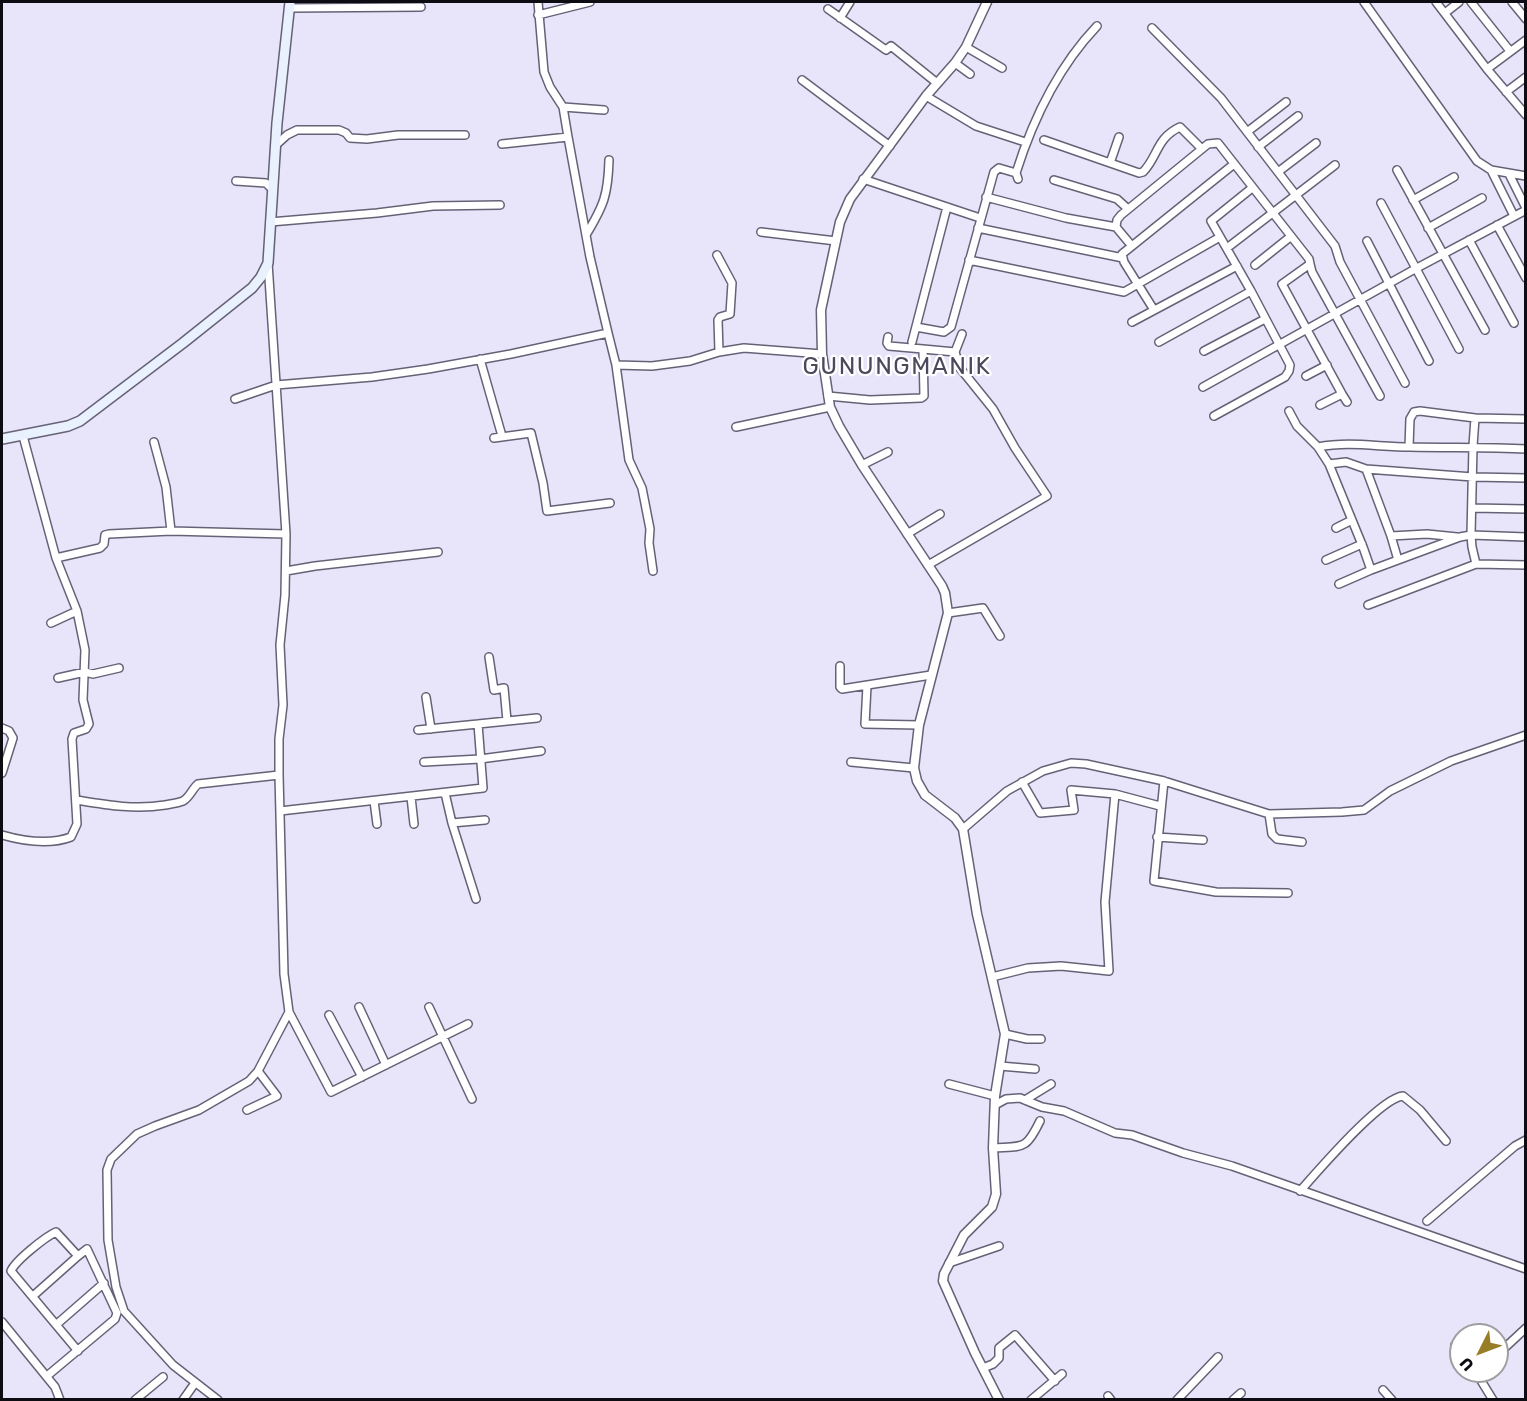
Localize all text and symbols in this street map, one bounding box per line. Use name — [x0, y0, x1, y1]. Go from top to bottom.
district label: GUNUNGMANIK — [803, 353, 991, 381]
north arrow — [1449, 1323, 1509, 1383]
text: U — [1456, 1353, 1478, 1375]

